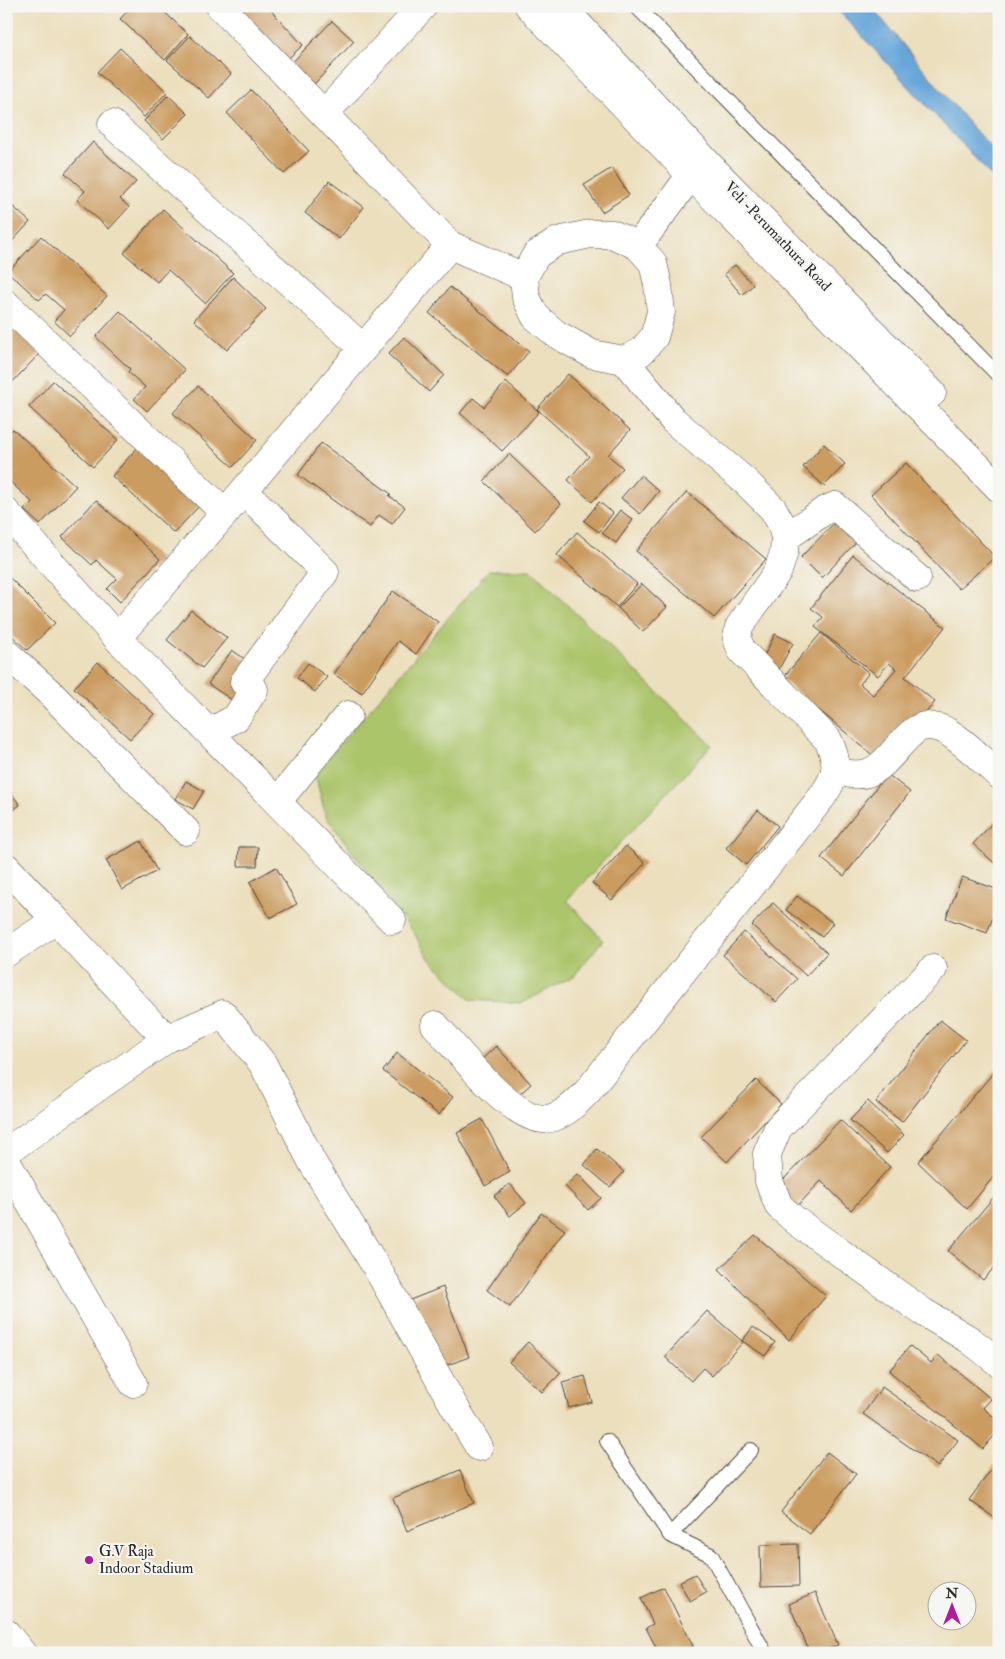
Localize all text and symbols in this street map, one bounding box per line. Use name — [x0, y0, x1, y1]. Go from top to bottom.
street label: Veli -Perumathura Road — [720, 177, 835, 296]
place label: G.V Raja Indoor Stadium — [99, 1542, 194, 1578]
marker: G.V Raja Indoor Stadium — [83, 1554, 95, 1566]
north arrow — [928, 1582, 978, 1632]
text: N — [945, 1585, 959, 1602]

